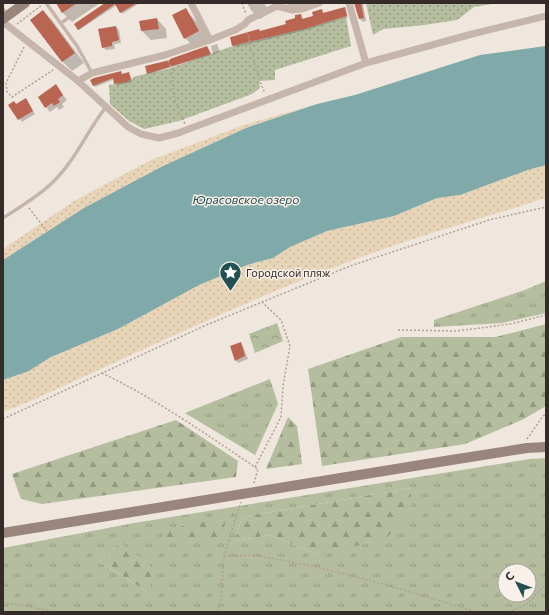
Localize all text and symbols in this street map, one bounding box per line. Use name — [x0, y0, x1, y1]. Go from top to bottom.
water label: Юрасовское озеро — [192, 192, 300, 206]
place icon: Городской пляж — [217, 259, 243, 292]
place label: Городской пляж — [246, 266, 331, 279]
north arrow — [497, 563, 537, 603]
text: С — [502, 568, 517, 583]

